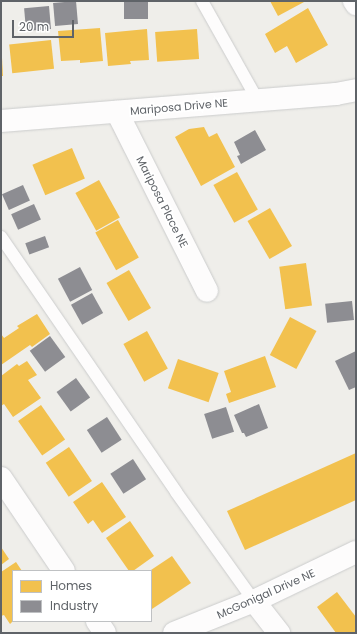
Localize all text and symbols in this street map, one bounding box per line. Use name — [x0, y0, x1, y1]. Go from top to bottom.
scale bar — [14, 12, 76, 38]
text: 20 m — [19, 18, 49, 35]
street label: Mariposa Drive NE — [130, 96, 228, 118]
street label: Mariposa Place NE — [133, 154, 191, 250]
street label: McGonigal Drive NE — [215, 566, 317, 622]
legend — [12, 570, 152, 622]
text: Homes — [50, 577, 92, 594]
text: Industry — [50, 597, 98, 614]

